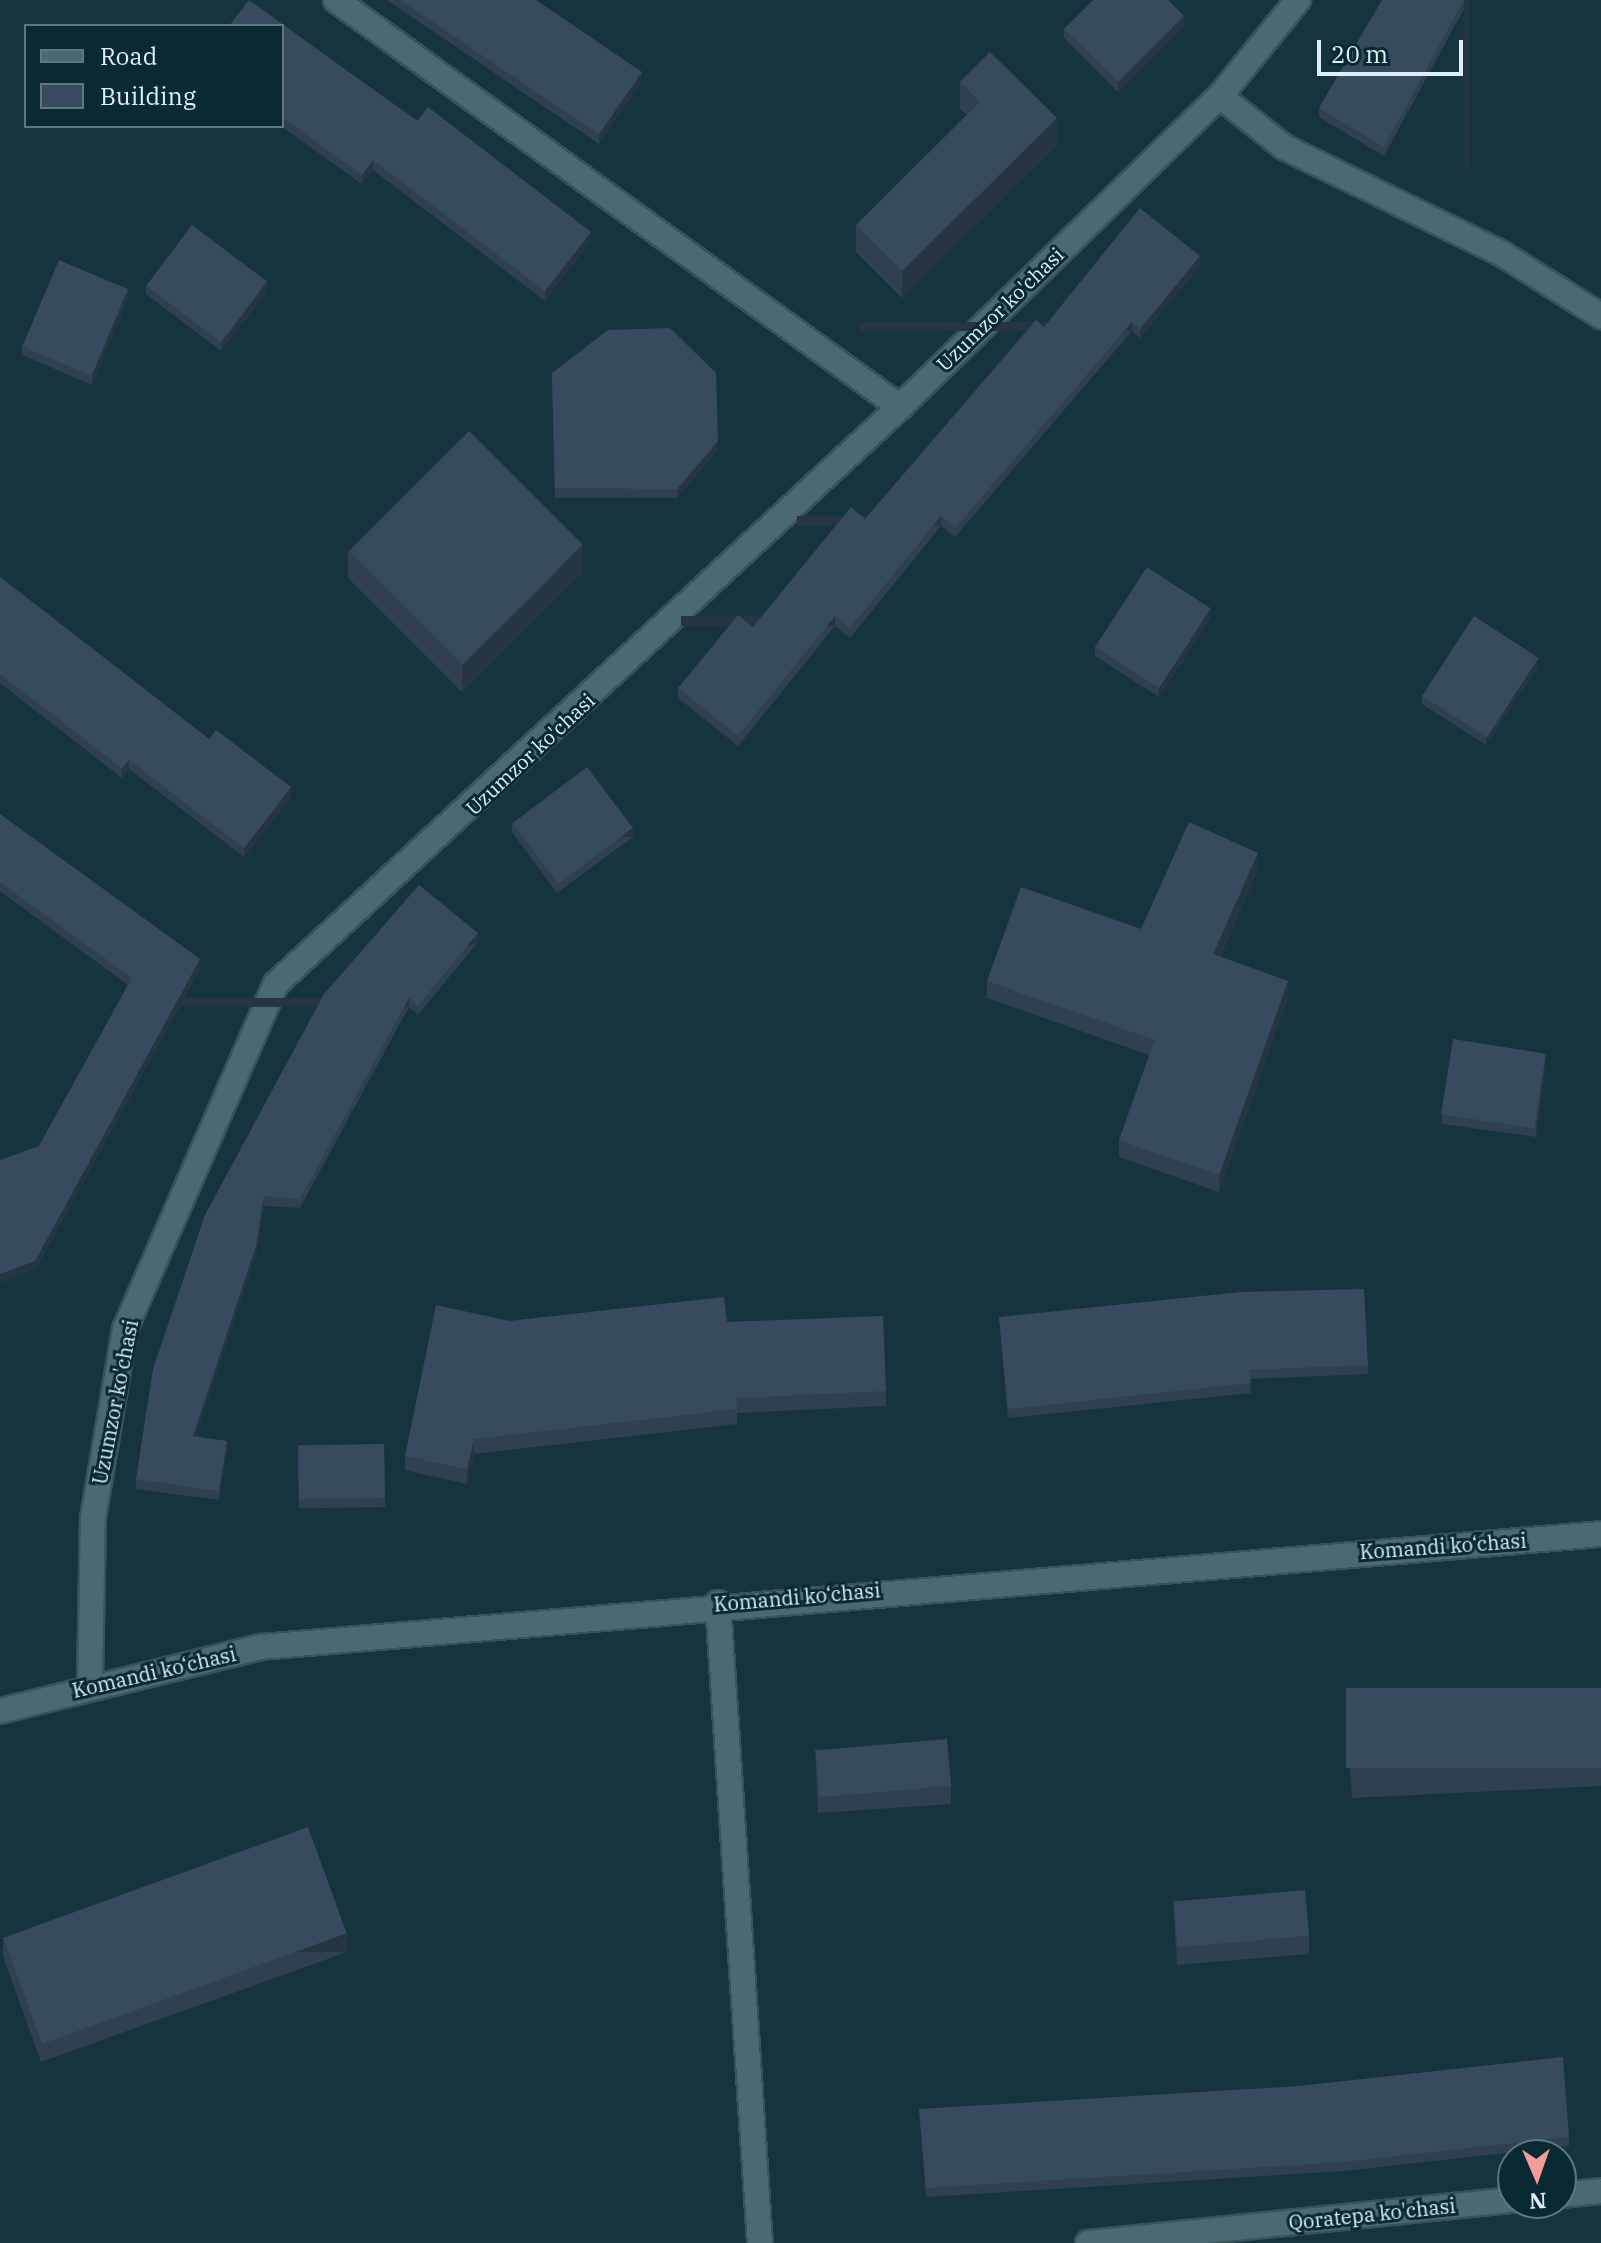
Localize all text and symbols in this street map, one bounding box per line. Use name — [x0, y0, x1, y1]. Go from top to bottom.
legend — [24, 24, 284, 128]
scale bar — [1321, 24, 1467, 74]
text: 20 m — [1331, 38, 1388, 70]
text: Road — [100, 40, 157, 72]
text: Building — [100, 80, 196, 112]
street label: Uzumzor ko'chasi — [931, 242, 1069, 376]
street label: Uzumzor ko'chasi — [461, 688, 599, 820]
street label: Uzumzor ko'chasi — [87, 1318, 143, 1486]
street label: Komandi ko‘chasi — [1359, 1528, 1527, 1564]
street label: Komandi ko‘chasi — [713, 1578, 881, 1616]
street label: Komandi ko‘chasi — [70, 1642, 238, 1702]
north arrow — [1497, 2139, 1577, 2219]
text: N — [1529, 2187, 1547, 2216]
street label: Qoratepa ko'chasi — [1287, 2193, 1457, 2235]

